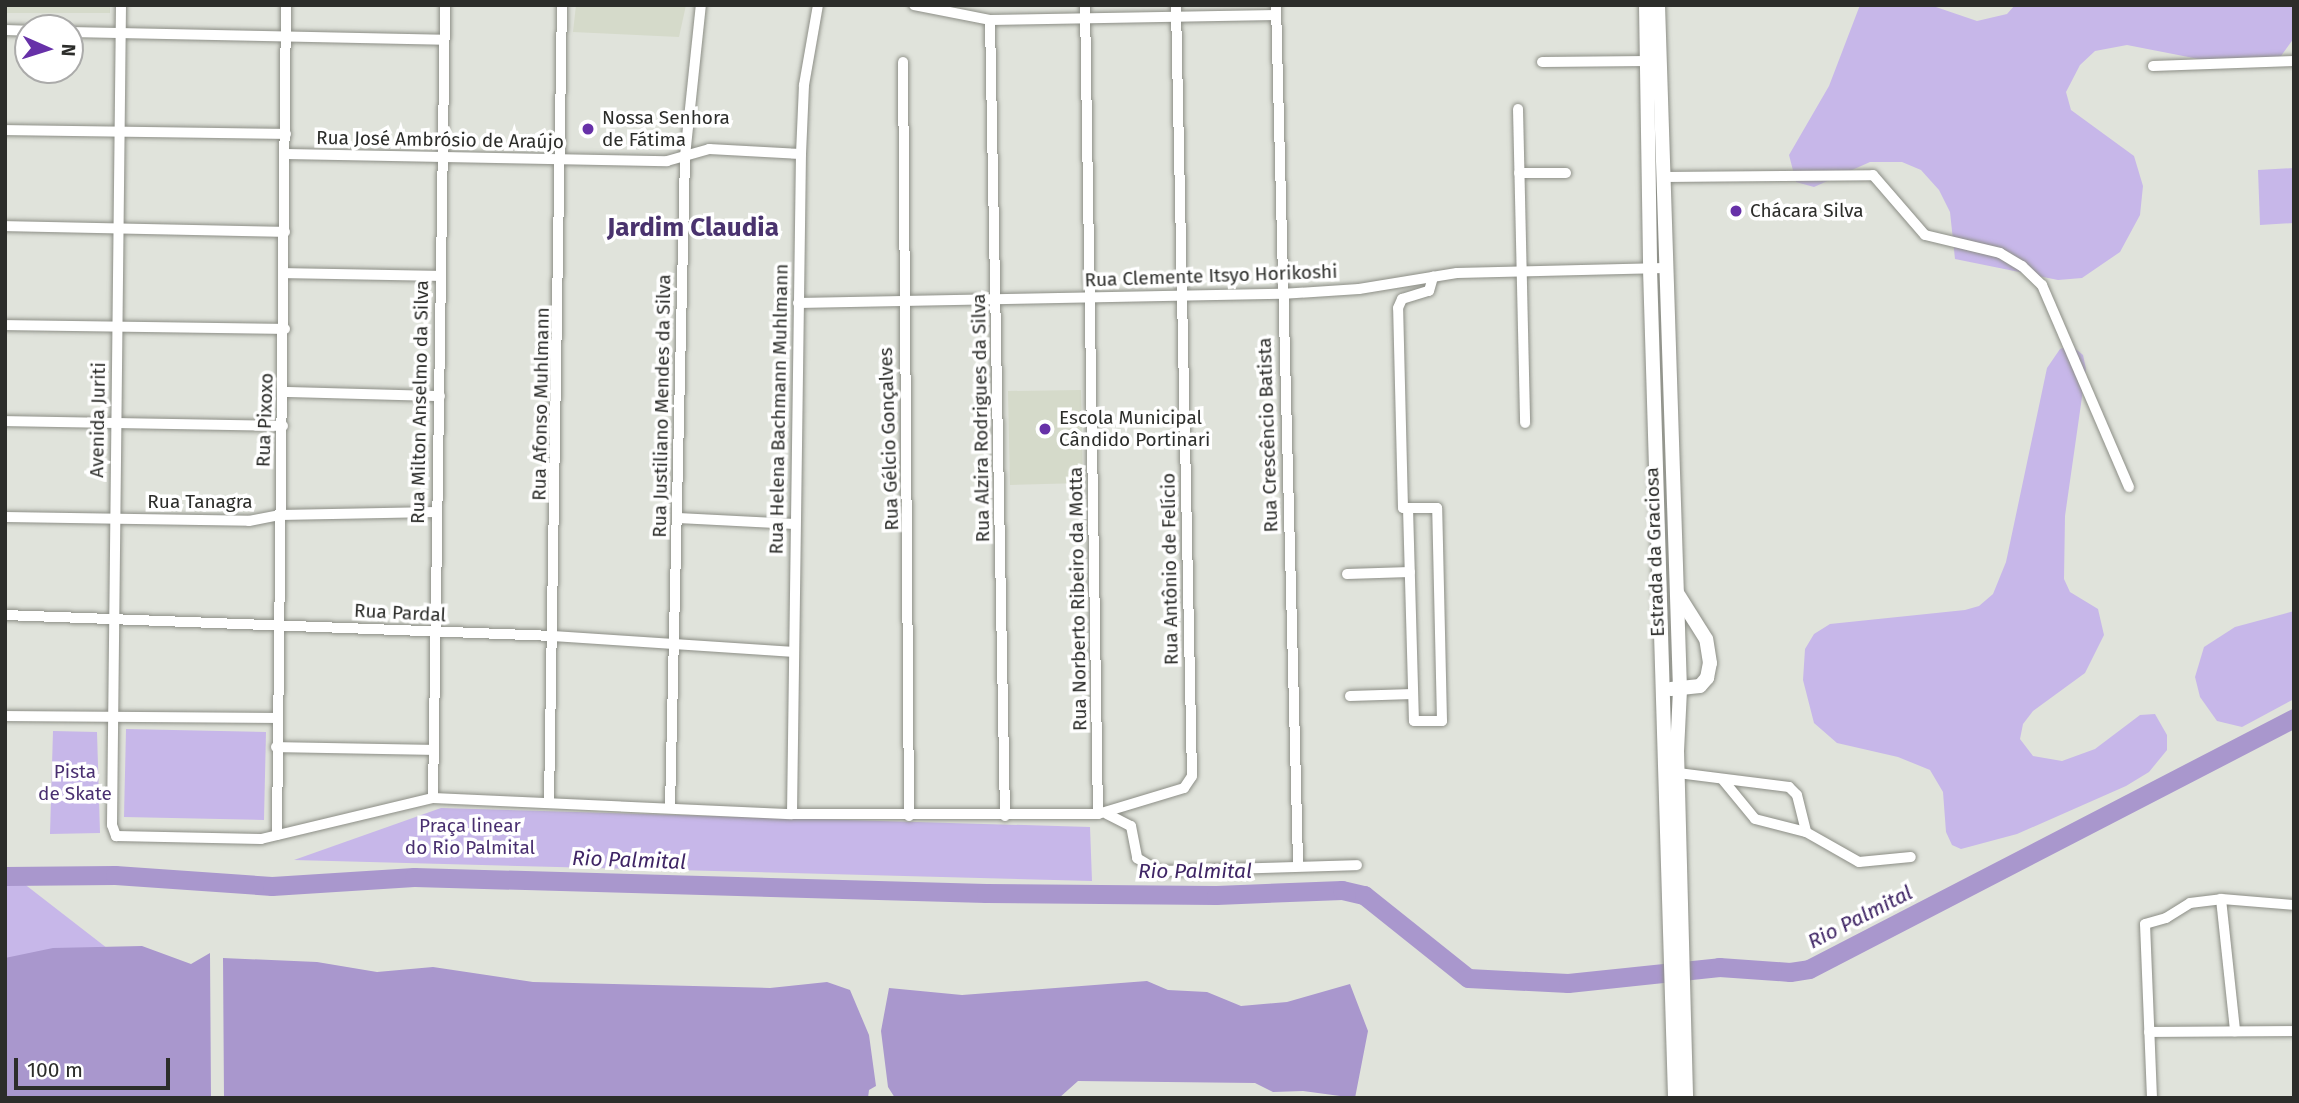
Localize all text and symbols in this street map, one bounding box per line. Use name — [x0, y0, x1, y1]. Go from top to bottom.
north arrow — [14, 14, 84, 84]
text: N — [57, 43, 80, 57]
place label: Nossa Senhora de Fátima — [602, 107, 730, 151]
marker: Nossa Senhora de Fátima — [580, 121, 596, 137]
street label: Rua José Ambrósio de Araújo — [316, 126, 564, 154]
place label: Chácara Silva — [1750, 200, 1864, 222]
marker: Chácara Silva — [1728, 203, 1744, 219]
district label: Jardim Claudia — [607, 212, 779, 244]
street label: Rua Clemente Itsyo Horikoshi — [1084, 260, 1338, 292]
street label: Rua Helena Bachmann Muhlmann — [765, 263, 793, 555]
street label: Rua Justiliano Mendes da Silva — [648, 274, 676, 538]
street label: Rua Milton Anselmo da Silva — [406, 280, 434, 524]
street label: Rua Alzira Rodrigues da Silva — [967, 293, 995, 543]
street label: Rua Afonso Muhlmann — [528, 307, 554, 501]
street label: Rua Crescêncio Batista — [1253, 337, 1283, 533]
street label: Rua Gélcio Gonçalves — [874, 347, 904, 531]
street label: Avenida Juriti — [86, 362, 110, 478]
street label: Rua Pixoxo — [252, 372, 278, 468]
place label: Escola Municipal Cândido Portinari — [1059, 407, 1210, 451]
marker: Escola Municipal Cândido Portinari — [1037, 421, 1053, 437]
street label: Rua Norberto Ribeiro da Motta — [1064, 467, 1092, 731]
street label: Estrada da Graciosa — [1641, 467, 1669, 637]
street label: Rua Antônio de Felício — [1157, 473, 1183, 665]
street label: Rua Tanagra — [147, 491, 253, 513]
street label: Rua Pardal — [353, 599, 447, 627]
park label: Pista de Skate — [38, 761, 112, 805]
park label: Praça linear do Rio Palmital — [405, 815, 535, 859]
water label: Rio Palmital — [572, 845, 686, 875]
water label: Rio Palmital — [1138, 858, 1252, 884]
water label: Rio Palmital — [1803, 880, 1917, 954]
scale bar — [18, 1044, 173, 1088]
text: 100 m — [27, 1057, 83, 1083]

